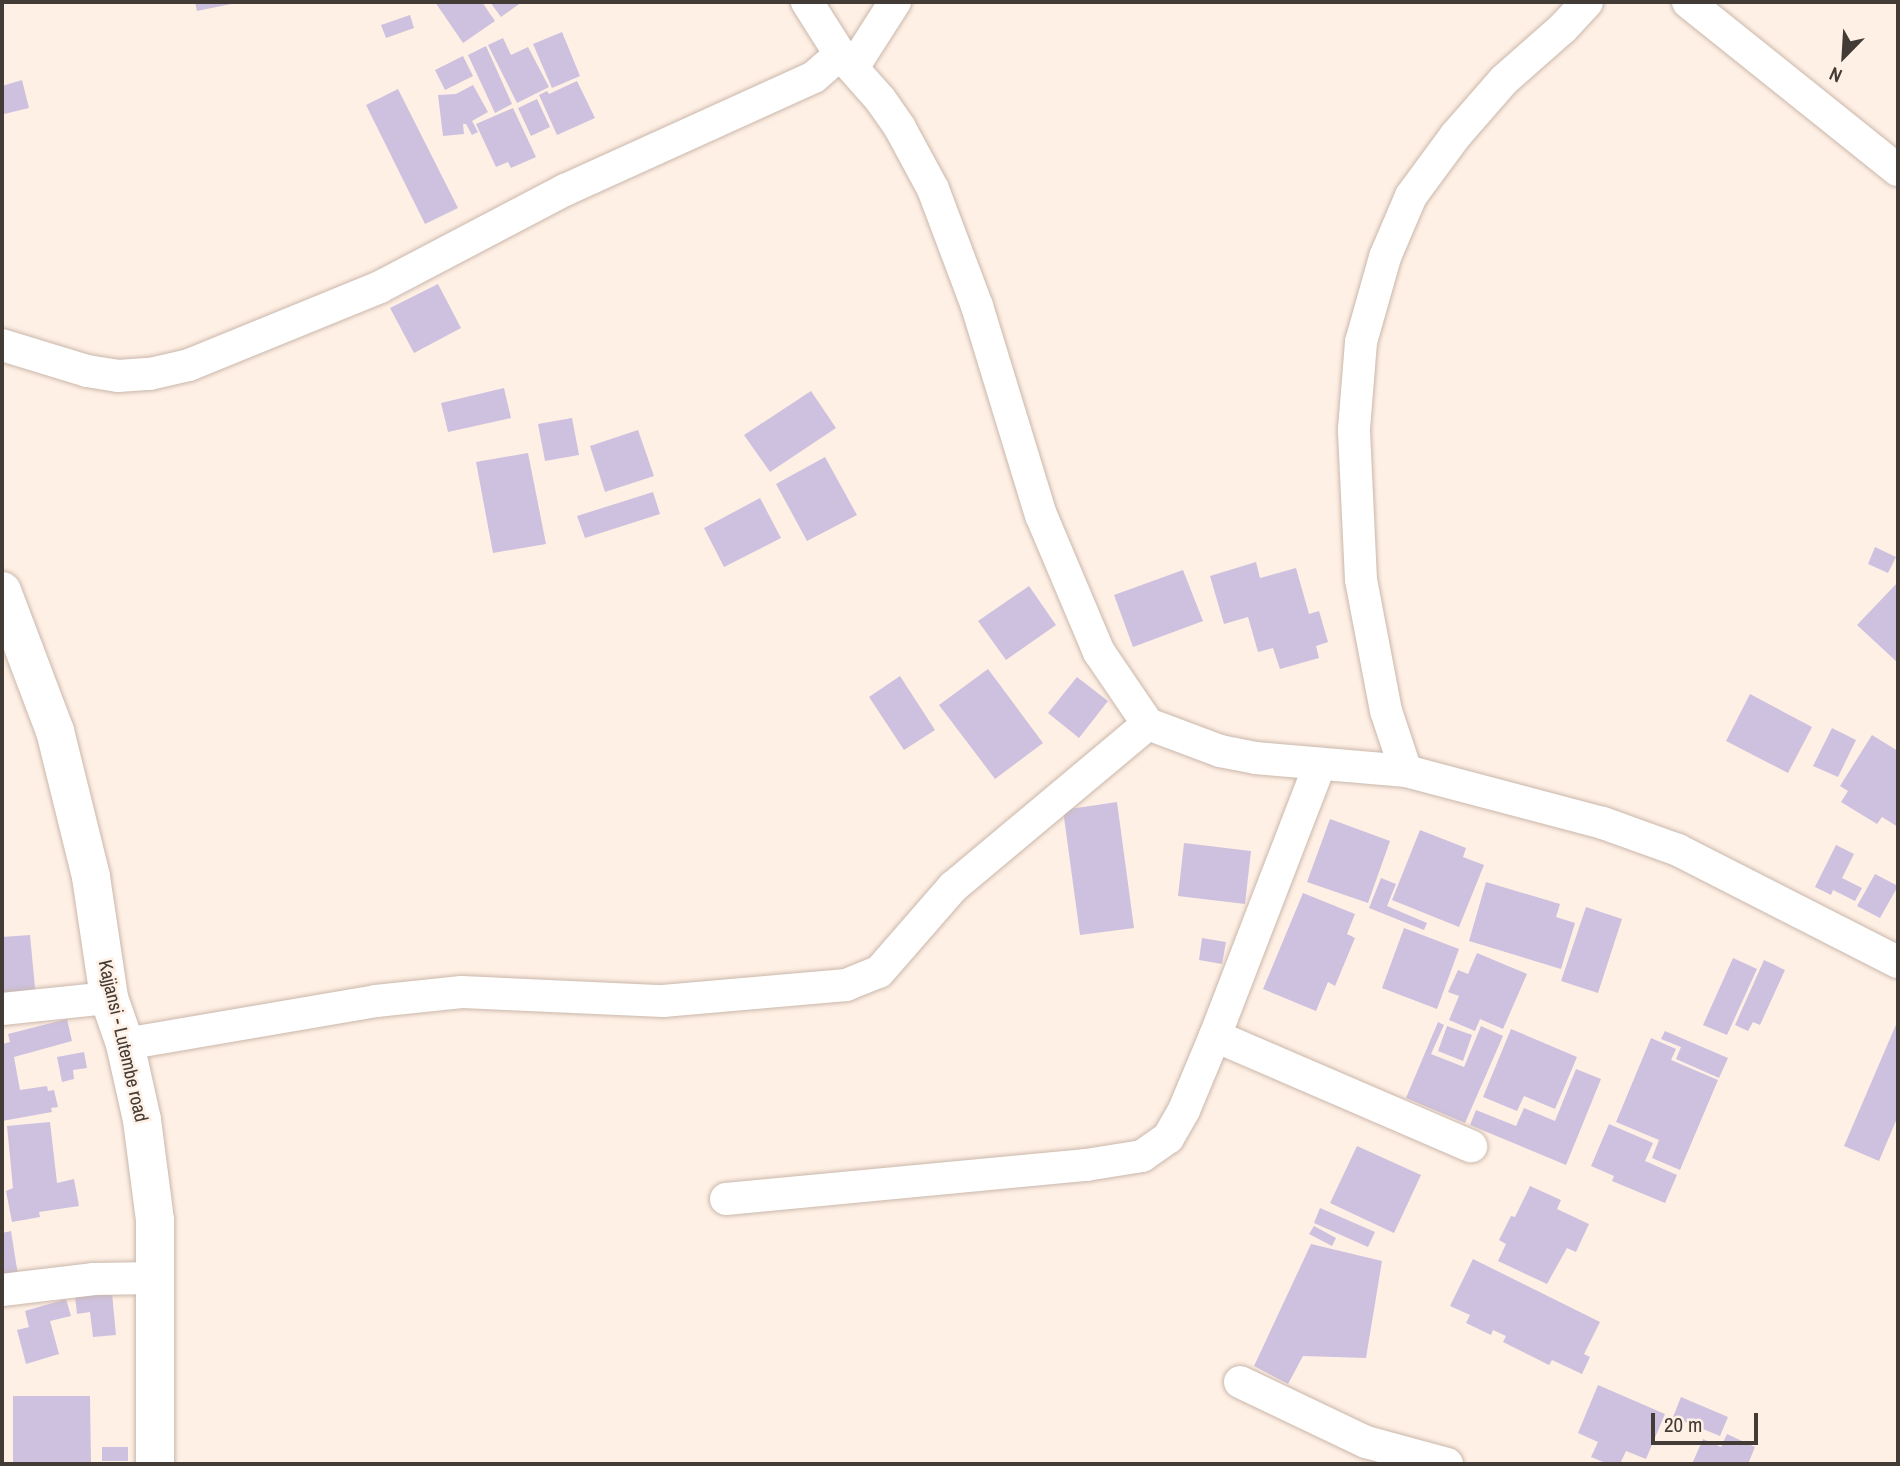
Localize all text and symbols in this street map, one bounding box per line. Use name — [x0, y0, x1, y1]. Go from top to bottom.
north arrow — [1809, 21, 1879, 91]
text: N — [1825, 61, 1846, 89]
street label: Kajjansi - Lutembe road — [93, 958, 153, 1124]
scale bar — [1655, 1400, 1762, 1444]
text: 20 m — [1664, 1410, 1702, 1439]

